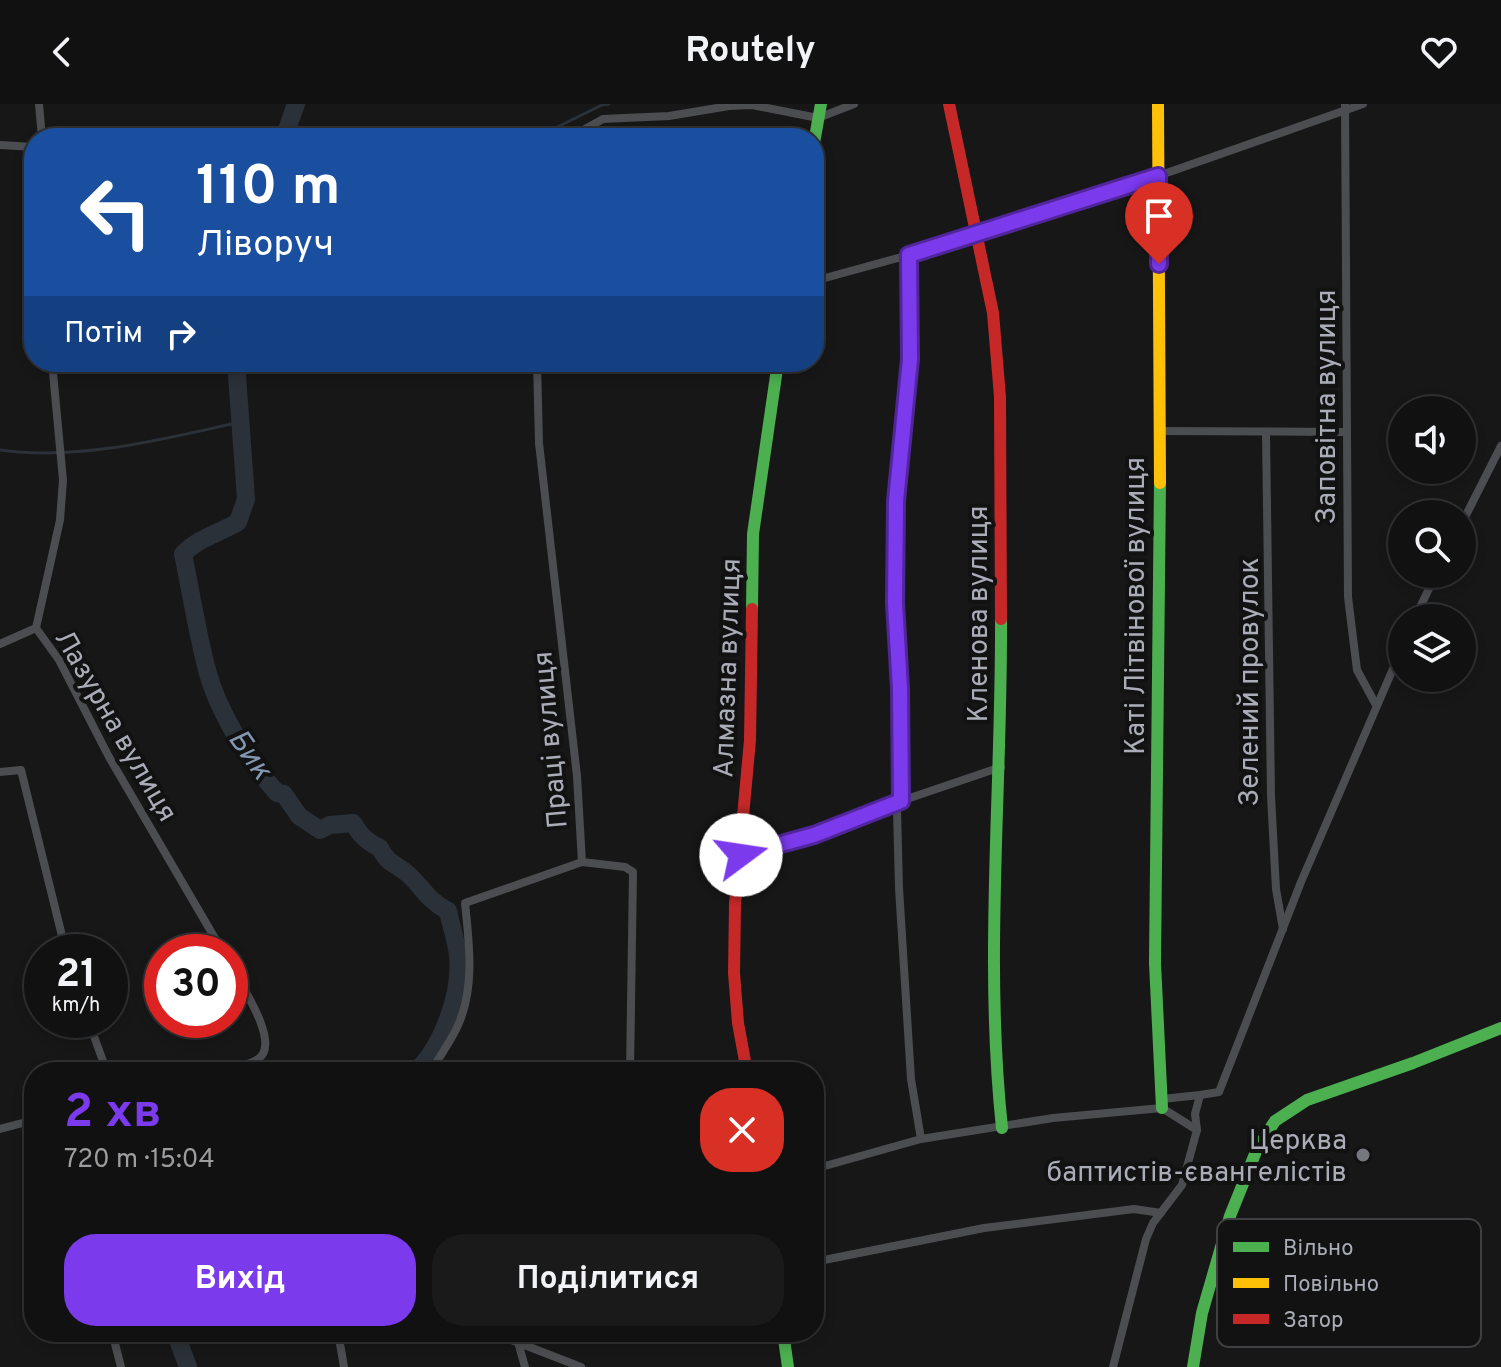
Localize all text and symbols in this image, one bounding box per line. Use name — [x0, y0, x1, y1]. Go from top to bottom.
text: Routely — [685, 29, 816, 75]
icon: back — [40, 30, 84, 74]
icon: heart — [1417, 30, 1461, 74]
text: 110 m — [196, 154, 341, 224]
icon: left — [64, 160, 168, 264]
pin — [1125, 182, 1193, 264]
icon: arrive — [1137, 194, 1181, 238]
text: Ліворуч — [196, 223, 334, 269]
street label: Заповітна вулиця — [1310, 290, 1346, 524]
icon: right — [159, 312, 203, 356]
text: Потім — [64, 316, 143, 353]
map controls — [1388, 396, 1476, 692]
button: sound — [1388, 396, 1476, 484]
street label: Каті Літвінової вулиця — [1119, 457, 1155, 755]
button: search — [1388, 500, 1476, 588]
street label: Кленова вулиця — [962, 505, 998, 723]
street label: Зелений провулок — [1233, 557, 1269, 807]
street label: Алмазна вулиця — [707, 558, 751, 779]
button: layers — [1388, 604, 1476, 692]
street label: Лазурна вулиця — [45, 624, 184, 829]
street label: Праці вулиця — [526, 650, 578, 830]
water label: Бик — [219, 723, 280, 789]
position arrow — [699, 813, 783, 897]
speed limit sign: 30 — [144, 934, 248, 1038]
text: 21 — [56, 951, 96, 1001]
text: km/h — [52, 993, 100, 1019]
text: 2 хв — [64, 1084, 162, 1144]
button: close — [700, 1088, 784, 1172]
place label: Церква баптистів-євангелістів — [1047, 1124, 1347, 1192]
text: 720 m · 15:04 — [64, 1144, 215, 1177]
marker: Церква баптистів-євангелістів — [1354, 1146, 1372, 1164]
legend — [1217, 1219, 1481, 1347]
button: Вихід — [64, 1234, 416, 1326]
button: Поділитися — [432, 1234, 784, 1326]
text: Вільно — [1283, 1236, 1354, 1263]
text: Повільно — [1283, 1272, 1379, 1299]
text: Затор — [1283, 1308, 1343, 1335]

